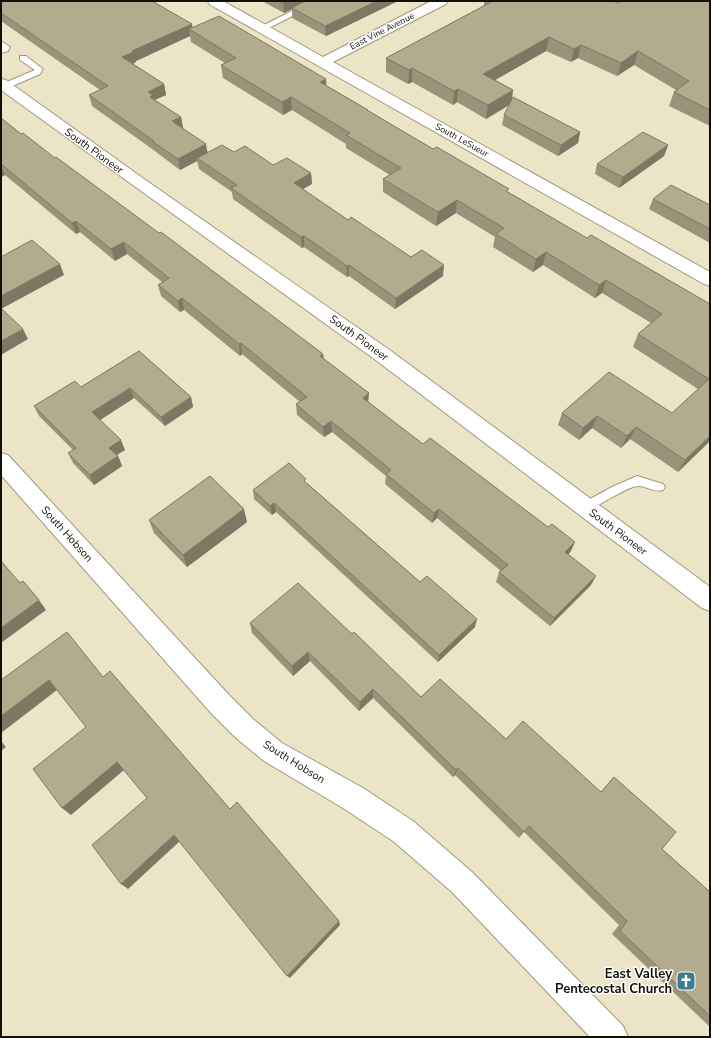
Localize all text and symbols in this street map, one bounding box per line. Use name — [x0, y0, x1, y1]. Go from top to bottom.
street label: East Vine Avenue — [348, 9, 416, 52]
street label: South LeSueur — [433, 120, 492, 160]
street label: South Pioneer — [61, 125, 127, 178]
street label: South Pioneer — [326, 312, 392, 365]
street label: South Hobson — [38, 503, 96, 565]
street label: South Pioneer — [586, 505, 650, 559]
street label: South Hobson — [260, 737, 328, 787]
place label: East Valley Pentecostal Church — [555, 965, 672, 998]
church icon: East Valley Pentecostal Church — [675, 970, 697, 992]

